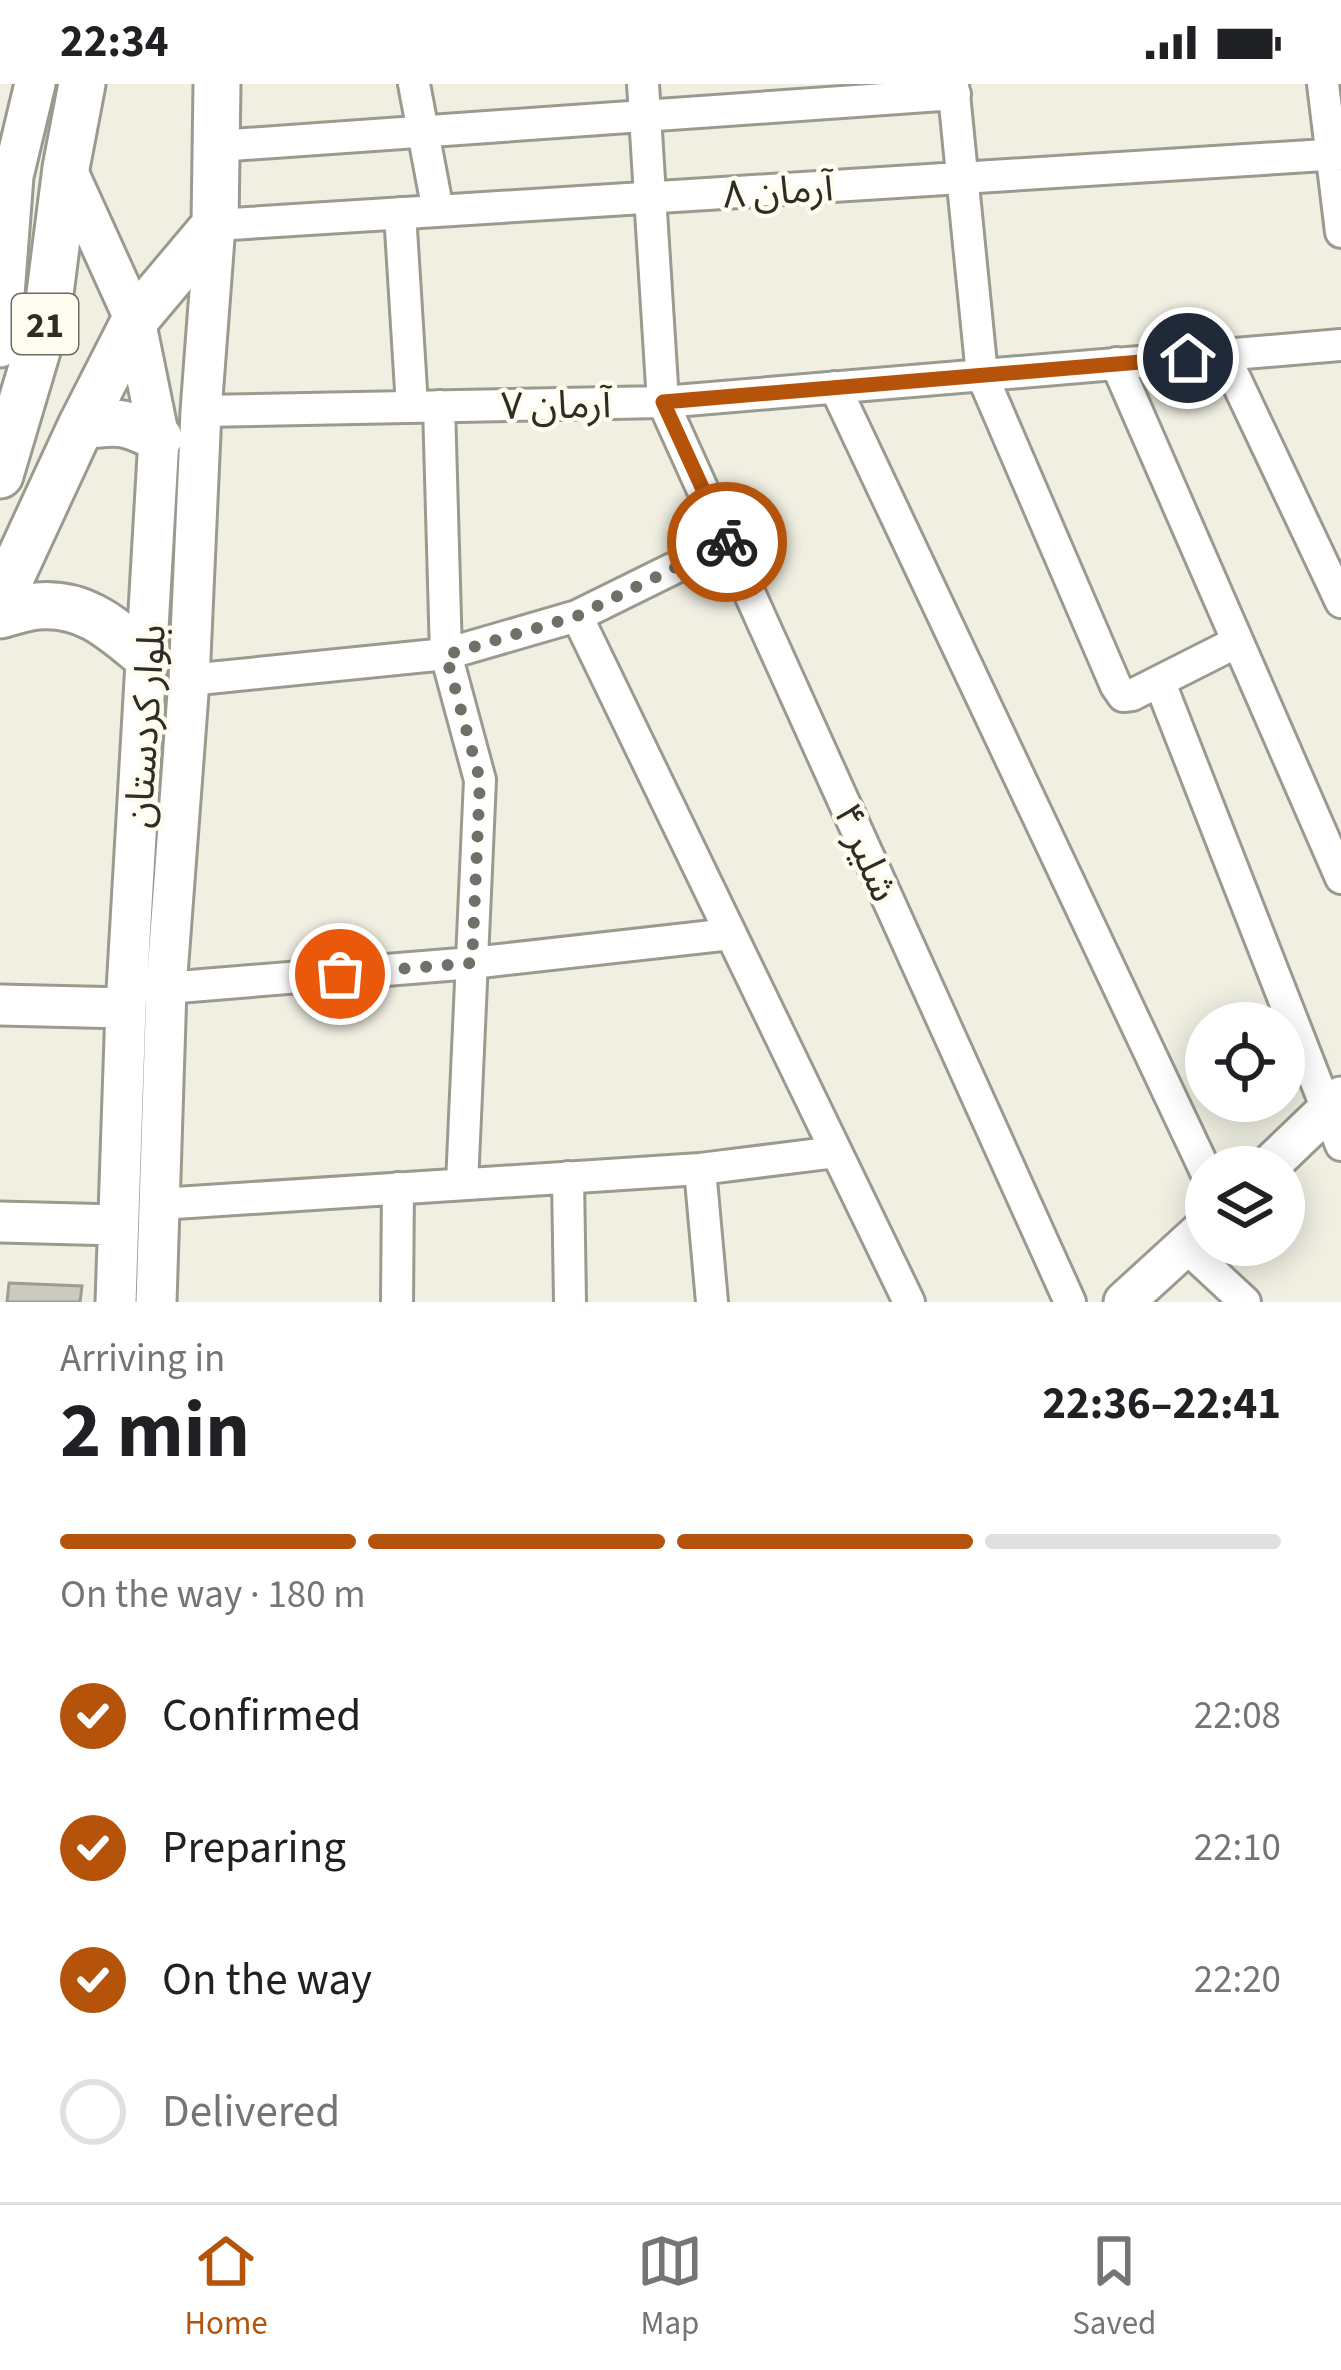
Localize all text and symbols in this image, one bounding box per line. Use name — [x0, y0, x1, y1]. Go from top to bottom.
text: 22:34 — [60, 10, 169, 74]
street label: آرمان ۸ — [721, 160, 837, 224]
road number: 21 — [12, 294, 78, 354]
pin — [1137, 307, 1239, 409]
icon: home — [1155, 325, 1221, 391]
street label: آرمان ۷ — [500, 377, 613, 435]
courier — [667, 482, 787, 602]
icon: bike — [694, 509, 760, 575]
street label: بلوار کردستان — [111, 622, 181, 830]
street label: شلیر ۴ — [819, 795, 912, 911]
pin — [289, 923, 391, 1025]
icon: bag — [307, 941, 373, 1007]
map controls — [1185, 1002, 1305, 1266]
button: locate — [1185, 1002, 1305, 1122]
button: layers — [1185, 1146, 1305, 1266]
text: Arriving in — [60, 1331, 225, 1387]
text: 22:36–22:41 — [1042, 1372, 1281, 1436]
text: 2 min — [60, 1376, 250, 1487]
text: On the way · 180 m — [60, 1567, 366, 1623]
icon: check — [60, 1683, 126, 1749]
text: Confirmed — [162, 1684, 361, 1748]
text: 22:08 — [1194, 1688, 1281, 1744]
icon: check — [60, 1815, 126, 1881]
text: Preparing — [162, 1816, 346, 1880]
text: 22:10 — [1194, 1820, 1281, 1876]
icon: check — [60, 1947, 126, 2013]
text: On the way — [162, 1948, 372, 2012]
text: 22:20 — [1194, 1952, 1281, 2008]
text: Delivered — [162, 2080, 340, 2144]
tab: Home — [185, 2228, 268, 2347]
tab: Map — [637, 2228, 703, 2347]
tab: Saved — [1072, 2228, 1156, 2347]

